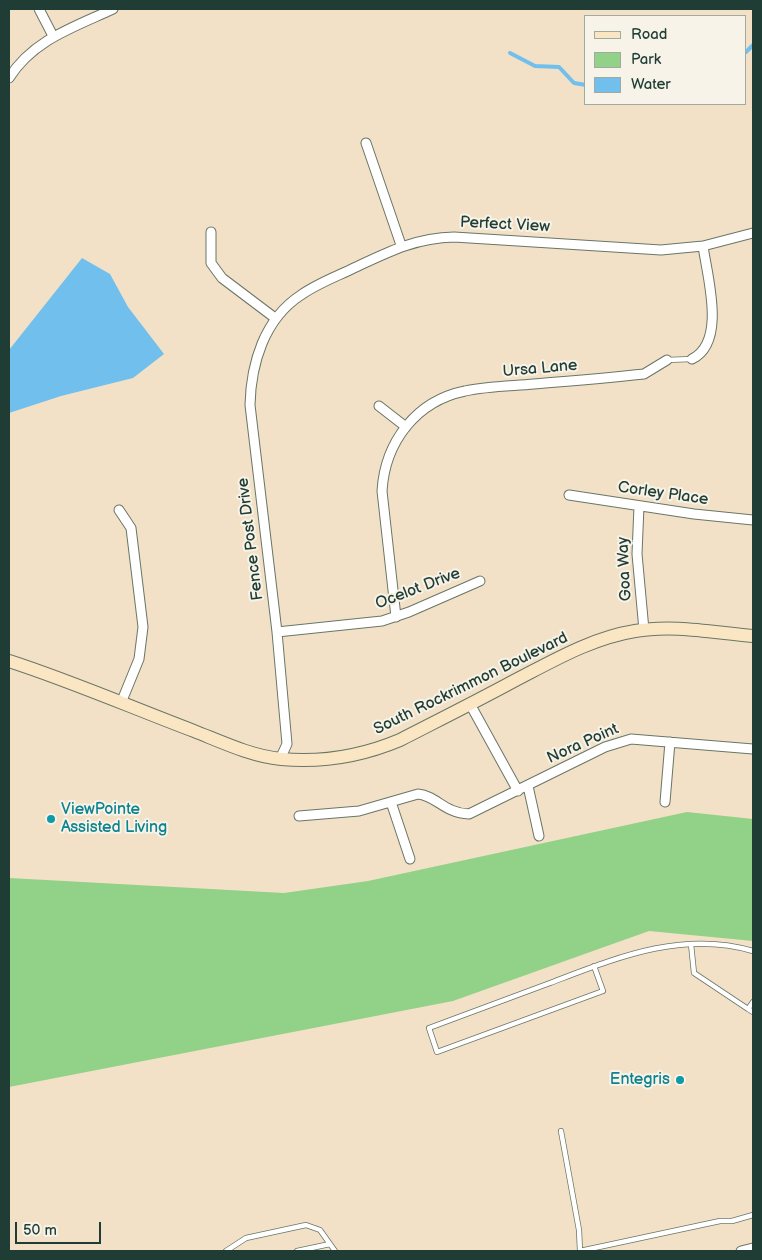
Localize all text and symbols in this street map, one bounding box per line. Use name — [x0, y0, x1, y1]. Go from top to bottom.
legend — [584, 15, 747, 105]
text: Road — [631, 25, 667, 44]
text: Park — [631, 50, 661, 69]
text: Water — [631, 75, 671, 94]
street label: Perfect View — [460, 213, 550, 237]
street label: Ursa Lane — [502, 356, 578, 382]
street label: Fence Post Drive — [234, 477, 268, 601]
street label: Corley Place — [617, 478, 709, 510]
street label: Goa Way — [614, 536, 636, 602]
street label: Ocelot Drive — [373, 564, 463, 614]
street label: South Rockrimmon Boulevard — [371, 629, 571, 739]
street label: Nora Point — [544, 720, 622, 768]
place label: ViewPointe Assisted Living — [61, 800, 167, 838]
marker: ViewPointe Assisted Living — [45, 813, 57, 825]
place label: Entegris — [610, 1070, 670, 1090]
marker: Entegris — [674, 1074, 686, 1086]
scale bar — [18, 1212, 104, 1244]
text: 50 m — [23, 1221, 57, 1240]

